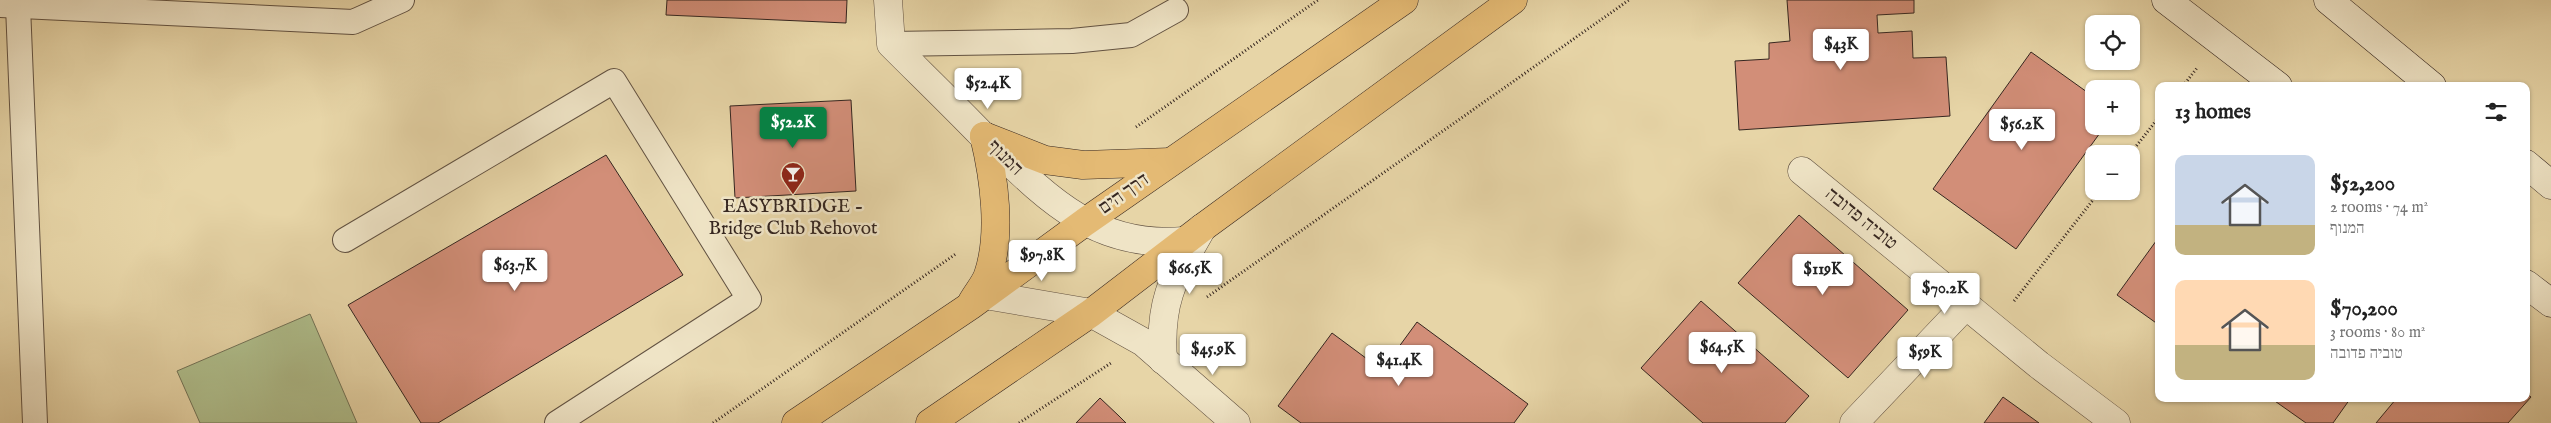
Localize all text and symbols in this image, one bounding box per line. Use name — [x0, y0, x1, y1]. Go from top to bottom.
map controls — [2085, 15, 2140, 200]
button: locate — [2085, 15, 2140, 70]
pin: $43K — [1811, 28, 1871, 71]
text: $43K — [1824, 35, 1858, 55]
pin: $52.4K — [947, 68, 1029, 110]
text: $52.4K — [965, 74, 1011, 94]
button: + — [2085, 80, 2140, 135]
icon: filters — [2482, 98, 2510, 126]
text: 13 homes — [2175, 99, 2251, 126]
pin: $52.2K — [752, 106, 834, 149]
pin: $56.2K — [1981, 108, 2063, 151]
text: $52.2K — [771, 113, 815, 133]
text: $56.2K — [2000, 115, 2044, 135]
street label: המנוף — [982, 135, 1028, 181]
button: − — [2085, 145, 2140, 200]
bar icon: EASYBRIDGE - Bridge Club Rehovot — [780, 161, 806, 195]
street label: דרך הים — [1094, 168, 1154, 220]
text: $52,200 — [2330, 171, 2395, 198]
icon: home — [2215, 175, 2275, 235]
street label: טוביה פדובה — [1820, 182, 1902, 256]
place label: EASYBRIDGE - Bridge Club Rehovot — [709, 195, 878, 241]
text: 2 rooms · 74 m² — [2330, 198, 2428, 218]
text: המנוף — [2330, 219, 2365, 239]
pin: $97.8K — [1001, 240, 1083, 282]
text: $97.8K — [1020, 246, 1064, 266]
pin: $63.7K — [474, 250, 556, 292]
pin: $66.5K — [1149, 252, 1231, 295]
pin: $119K — [1788, 254, 1858, 296]
text: $63.7K — [493, 256, 537, 276]
text: $66.5K — [1168, 259, 1212, 279]
text: $119K — [1803, 260, 1843, 280]
pin: $70.2K — [1904, 272, 1986, 315]
text: $70.2K — [1922, 279, 1968, 299]
text: $70,200 — [2330, 296, 2398, 323]
icon: home — [2215, 300, 2275, 360]
text: 3 rooms · 80 m² — [2330, 323, 2426, 343]
pin: $64.5K — [1681, 332, 1763, 374]
pin: $45.9K — [1172, 334, 1254, 376]
pin: $59K — [1895, 336, 1955, 379]
text: $64.5K — [1700, 338, 1744, 358]
text: $45.9K — [1191, 340, 1235, 360]
text: $59K — [1908, 343, 1942, 363]
pin: $41.4K — [1358, 344, 1440, 387]
text: טוביה פדובה — [2330, 344, 2403, 364]
text: $41.4K — [1376, 351, 1422, 371]

